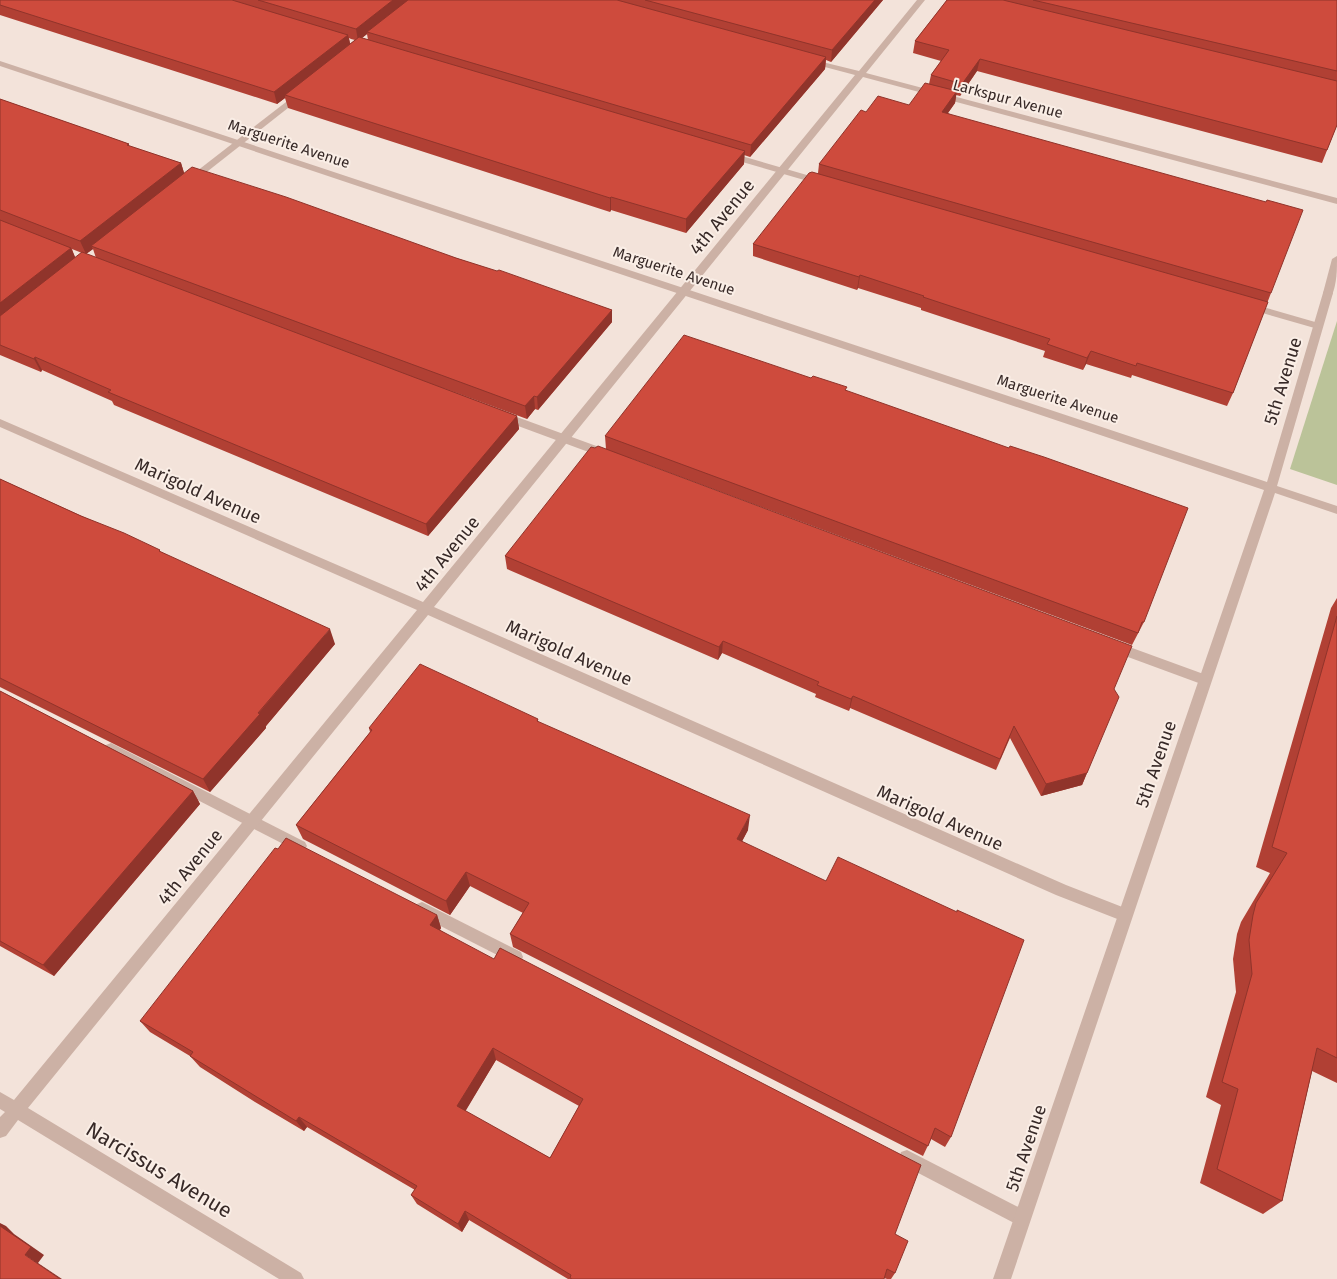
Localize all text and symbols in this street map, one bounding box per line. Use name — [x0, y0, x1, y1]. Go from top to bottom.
street label: Larkspur Avenue — [951, 76, 1065, 122]
street label: Marguerite Avenue — [226, 116, 352, 172]
street label: 4th Avenue — [685, 175, 759, 259]
street label: Marguerite Avenue — [611, 243, 737, 299]
street label: 5th Avenue — [1259, 335, 1307, 427]
street label: Marguerite Avenue — [995, 371, 1121, 427]
street label: Marigold Avenue — [131, 453, 265, 529]
street label: 4th Avenue — [410, 512, 484, 596]
street label: Marigold Avenue — [502, 615, 636, 691]
street label: 5th Avenue — [1131, 718, 1181, 810]
street label: Marigold Avenue — [873, 780, 1007, 856]
street label: 4th Avenue — [153, 825, 227, 909]
street label: 5th Avenue — [1001, 1102, 1051, 1194]
street label: Narcissus Avenue — [81, 1116, 237, 1224]

